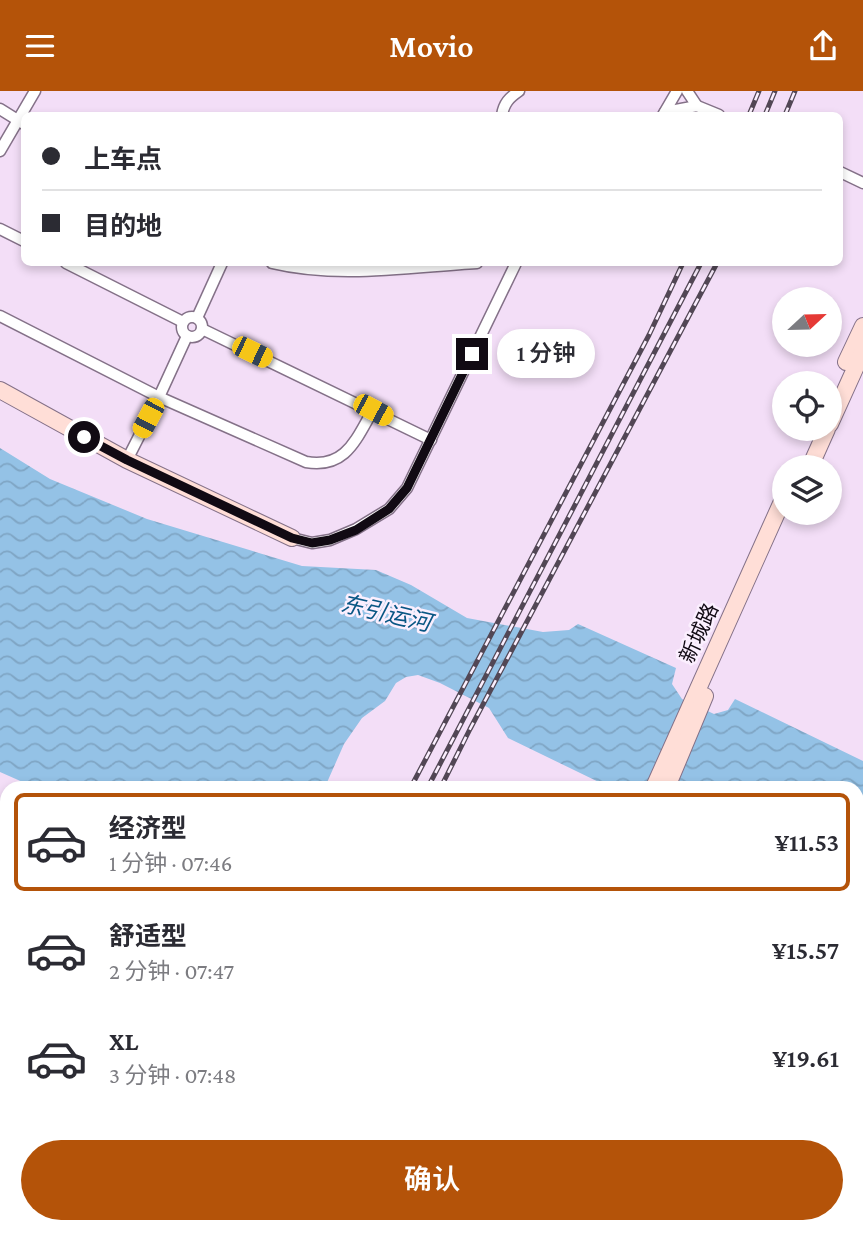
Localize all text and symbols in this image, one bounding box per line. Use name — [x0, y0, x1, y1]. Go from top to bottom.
icon: menu — [21, 27, 59, 65]
icon: share — [804, 27, 842, 65]
text: Movio — [389, 28, 474, 64]
text: 上车点 — [84, 145, 162, 174]
text: 目的地 — [84, 212, 162, 241]
north arrow — [772, 287, 842, 357]
map controls — [772, 287, 842, 525]
callout: 1 分钟 — [496, 329, 594, 379]
car — [229, 333, 276, 371]
route end — [456, 338, 488, 370]
text: 1 分钟 — [517, 340, 575, 366]
button: locate — [772, 371, 842, 441]
car — [350, 391, 397, 429]
car — [129, 395, 168, 441]
route start — [68, 421, 100, 453]
button: layers — [772, 455, 842, 525]
water label: 东引运河 — [338, 590, 438, 637]
street label: 新城路 — [675, 599, 723, 667]
icon: car — [25, 811, 88, 874]
text: 经济型 — [109, 814, 187, 843]
text: ¥11.53 — [775, 828, 839, 857]
text: 1 分钟 · 07:46 — [109, 850, 233, 876]
icon: car — [25, 919, 88, 982]
text: 舒适型 — [109, 922, 187, 951]
text: ¥15.57 — [772, 936, 839, 965]
text: 2 分钟 · 07:47 — [109, 958, 234, 984]
icon: car — [25, 1027, 88, 1090]
text: XL — [109, 1027, 138, 1056]
text: ¥19.61 — [773, 1044, 839, 1073]
text: 3 分钟 · 07:48 — [109, 1062, 236, 1088]
button: 确认 — [21, 1140, 843, 1220]

